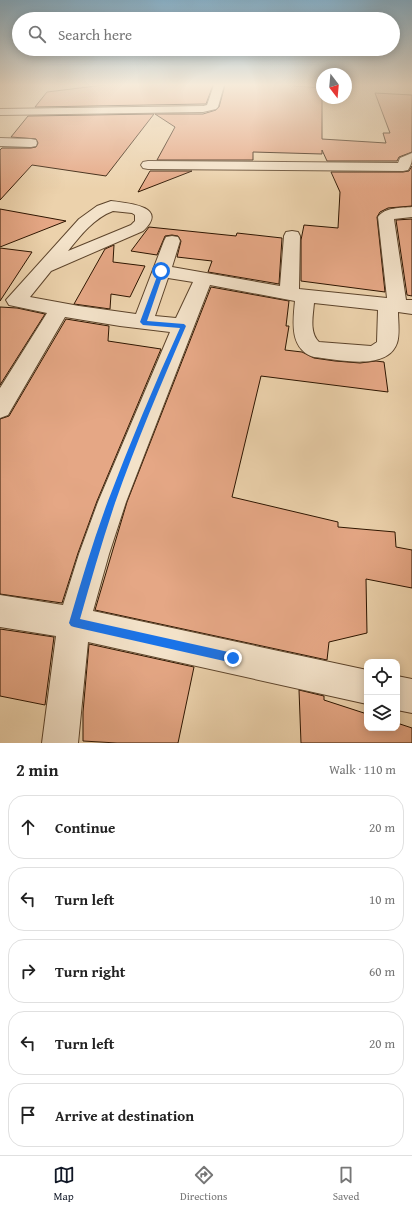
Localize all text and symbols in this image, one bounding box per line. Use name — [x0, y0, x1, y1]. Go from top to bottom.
search box — [12, 12, 400, 56]
icon: search — [26, 23, 48, 45]
text: Search here — [58, 24, 132, 45]
north arrow — [316, 68, 352, 104]
route start — [152, 262, 170, 280]
route end — [224, 649, 242, 667]
map controls — [364, 659, 400, 731]
button: locate — [364, 659, 400, 695]
button: layers — [364, 695, 400, 731]
text: 2 min — [16, 757, 58, 782]
text: Walk · 110 m — [329, 760, 396, 779]
icon: ahead — [17, 816, 39, 838]
text: Continue — [55, 817, 116, 838]
text: 20 m — [369, 818, 395, 837]
icon: left — [17, 888, 39, 910]
text: Turn left — [55, 889, 114, 910]
text: 10 m — [369, 890, 395, 909]
icon: right — [17, 960, 39, 982]
text: Turn right — [55, 961, 126, 982]
text: 60 m — [369, 962, 395, 981]
icon: left — [17, 1032, 39, 1054]
text: Turn left — [55, 1033, 114, 1054]
text: 20 m — [369, 1034, 395, 1053]
icon: arrive — [17, 1104, 39, 1126]
text: Arrive at destination — [55, 1105, 194, 1126]
tab: Map — [53, 1164, 75, 1204]
tab: Directions — [180, 1164, 227, 1204]
tab: Saved — [333, 1164, 359, 1204]

